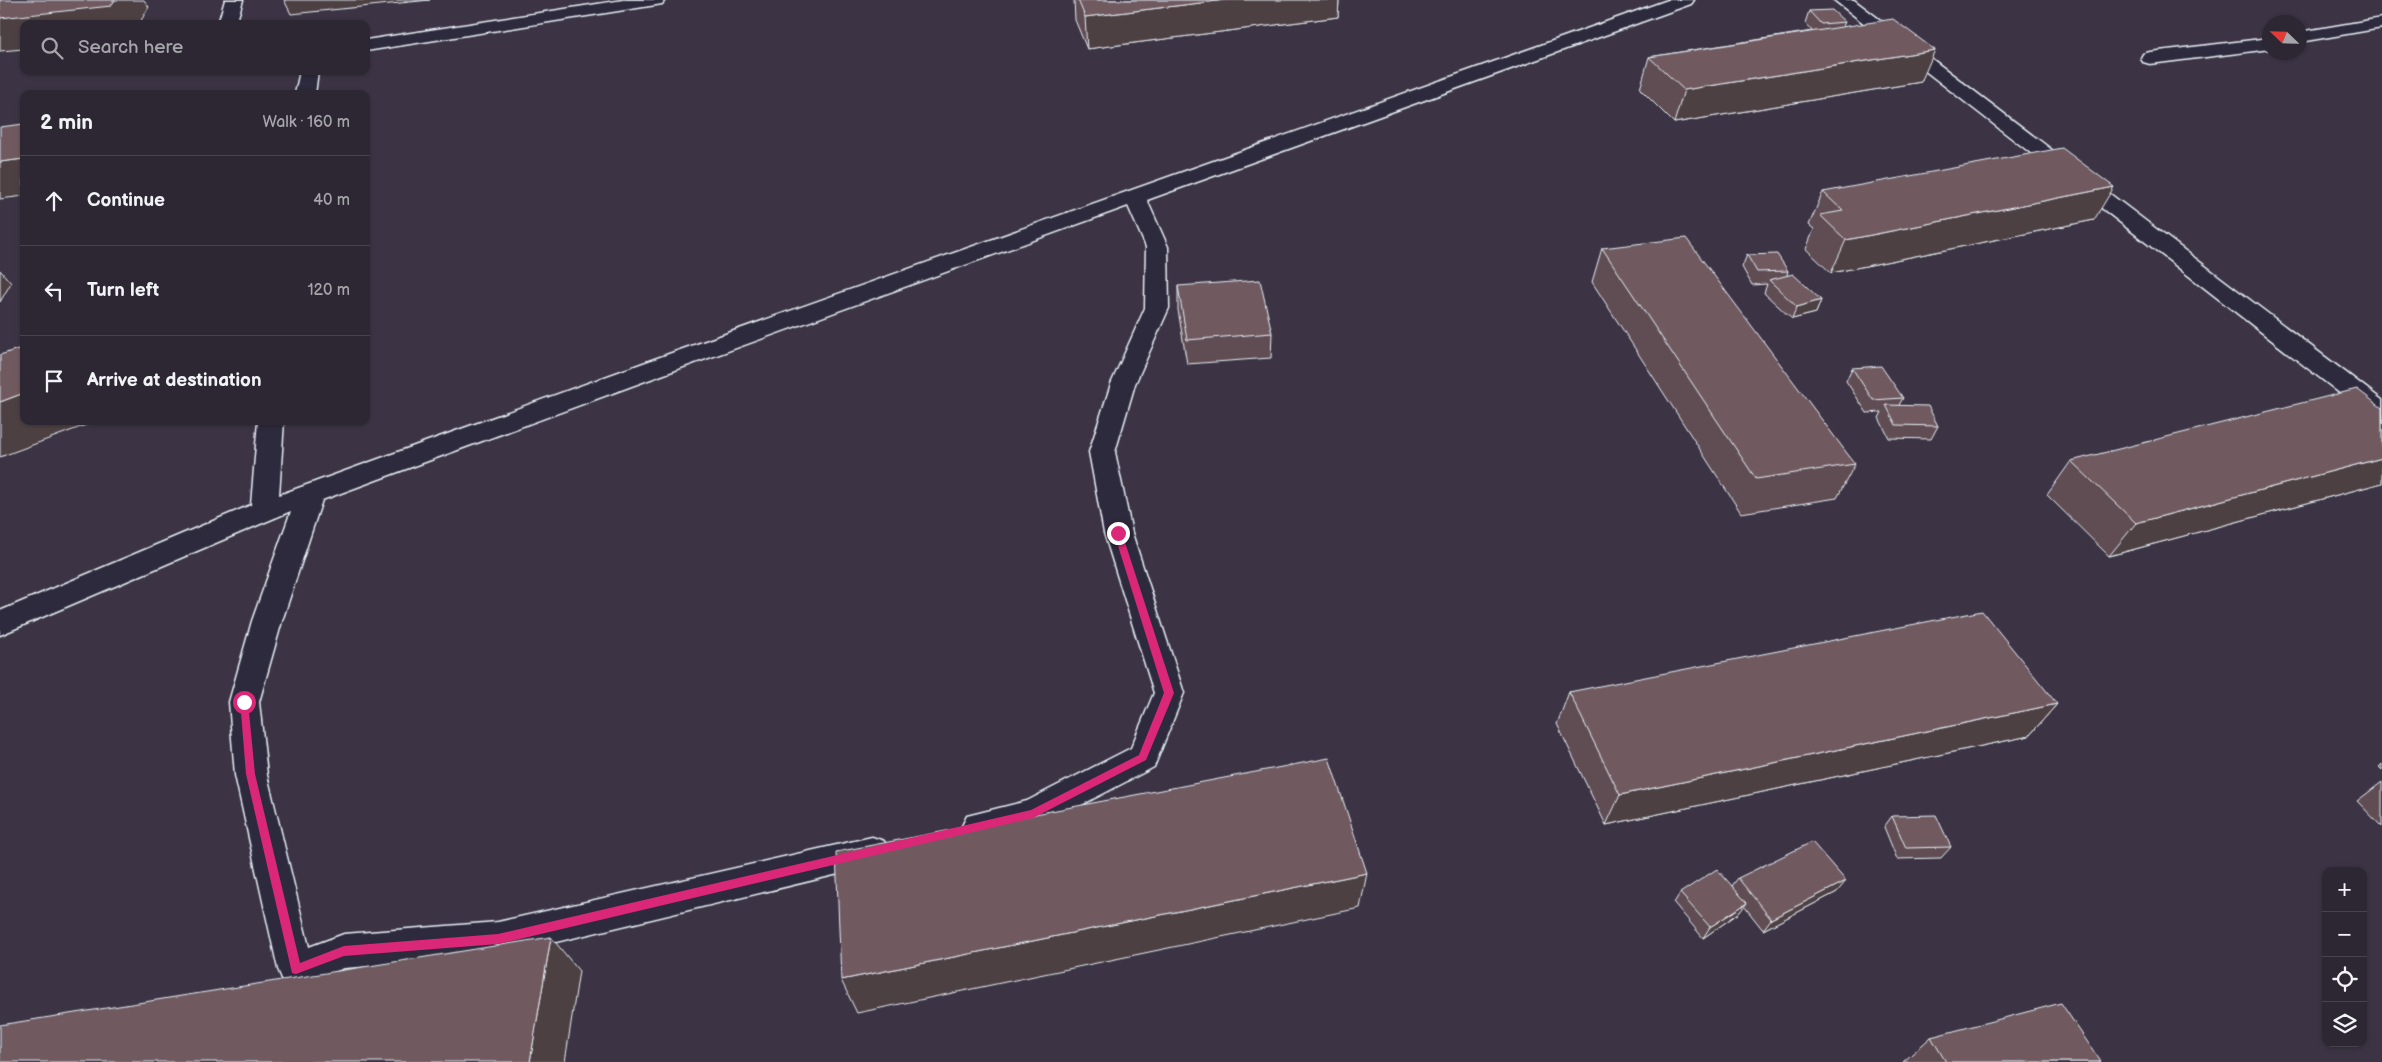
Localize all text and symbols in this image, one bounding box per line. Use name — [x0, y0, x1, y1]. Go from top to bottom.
north arrow — [2262, 15, 2307, 60]
search box — [20, 20, 370, 75]
icon: search — [38, 34, 66, 62]
text: Search here — [78, 36, 183, 59]
text: 2 min — [40, 110, 93, 135]
text: Walk · 160 m — [262, 113, 350, 132]
icon: ahead — [40, 187, 68, 215]
text: Continue — [87, 189, 165, 212]
text: 40 m — [313, 191, 350, 210]
icon: left — [40, 277, 68, 305]
text: Turn left — [87, 279, 159, 302]
text: 120 m — [307, 281, 350, 300]
icon: arrive — [40, 367, 68, 395]
text: Arrive at destination — [87, 369, 262, 392]
route end — [1107, 522, 1130, 545]
route start — [233, 691, 256, 714]
map controls — [2322, 867, 2367, 1047]
button: + — [2322, 867, 2367, 912]
button: − — [2322, 912, 2367, 957]
button: locate — [2322, 957, 2367, 1002]
button: layers — [2322, 1002, 2367, 1047]

